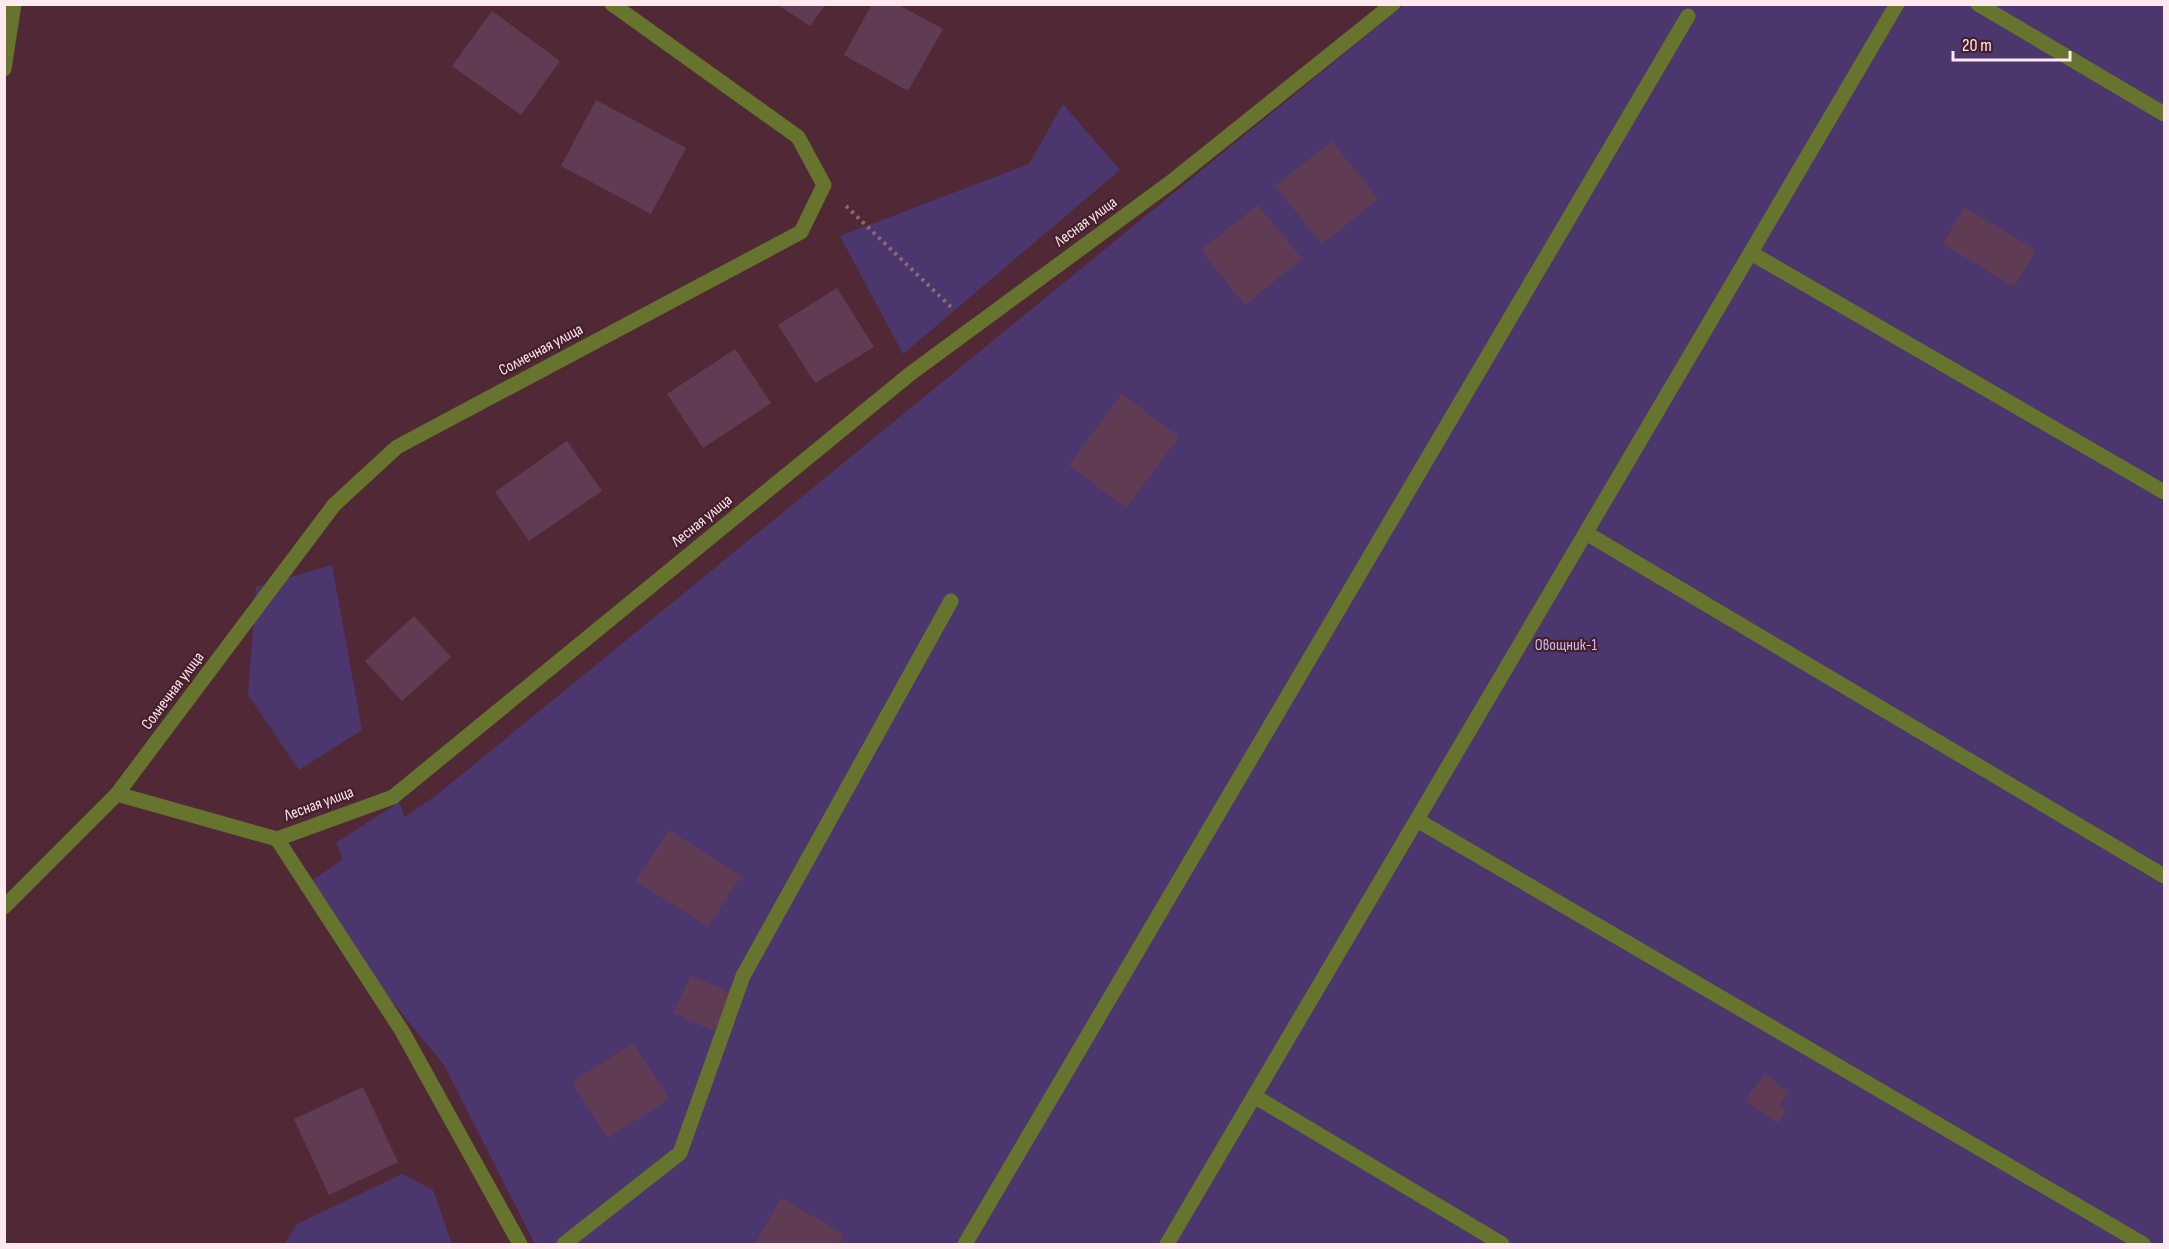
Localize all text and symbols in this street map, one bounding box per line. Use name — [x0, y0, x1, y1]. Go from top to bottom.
scale bar — [1953, 24, 2070, 62]
text: 20 m — [1962, 35, 1992, 56]
street label: Лесная улица — [1050, 193, 1121, 252]
street label: Солнечная улица — [496, 320, 586, 380]
street label: Лесная улица — [667, 491, 736, 552]
park label: Овощник-1 — [1535, 636, 1598, 655]
street label: Солнечная улица — [138, 648, 208, 734]
street label: Лесная улица — [281, 783, 356, 826]

